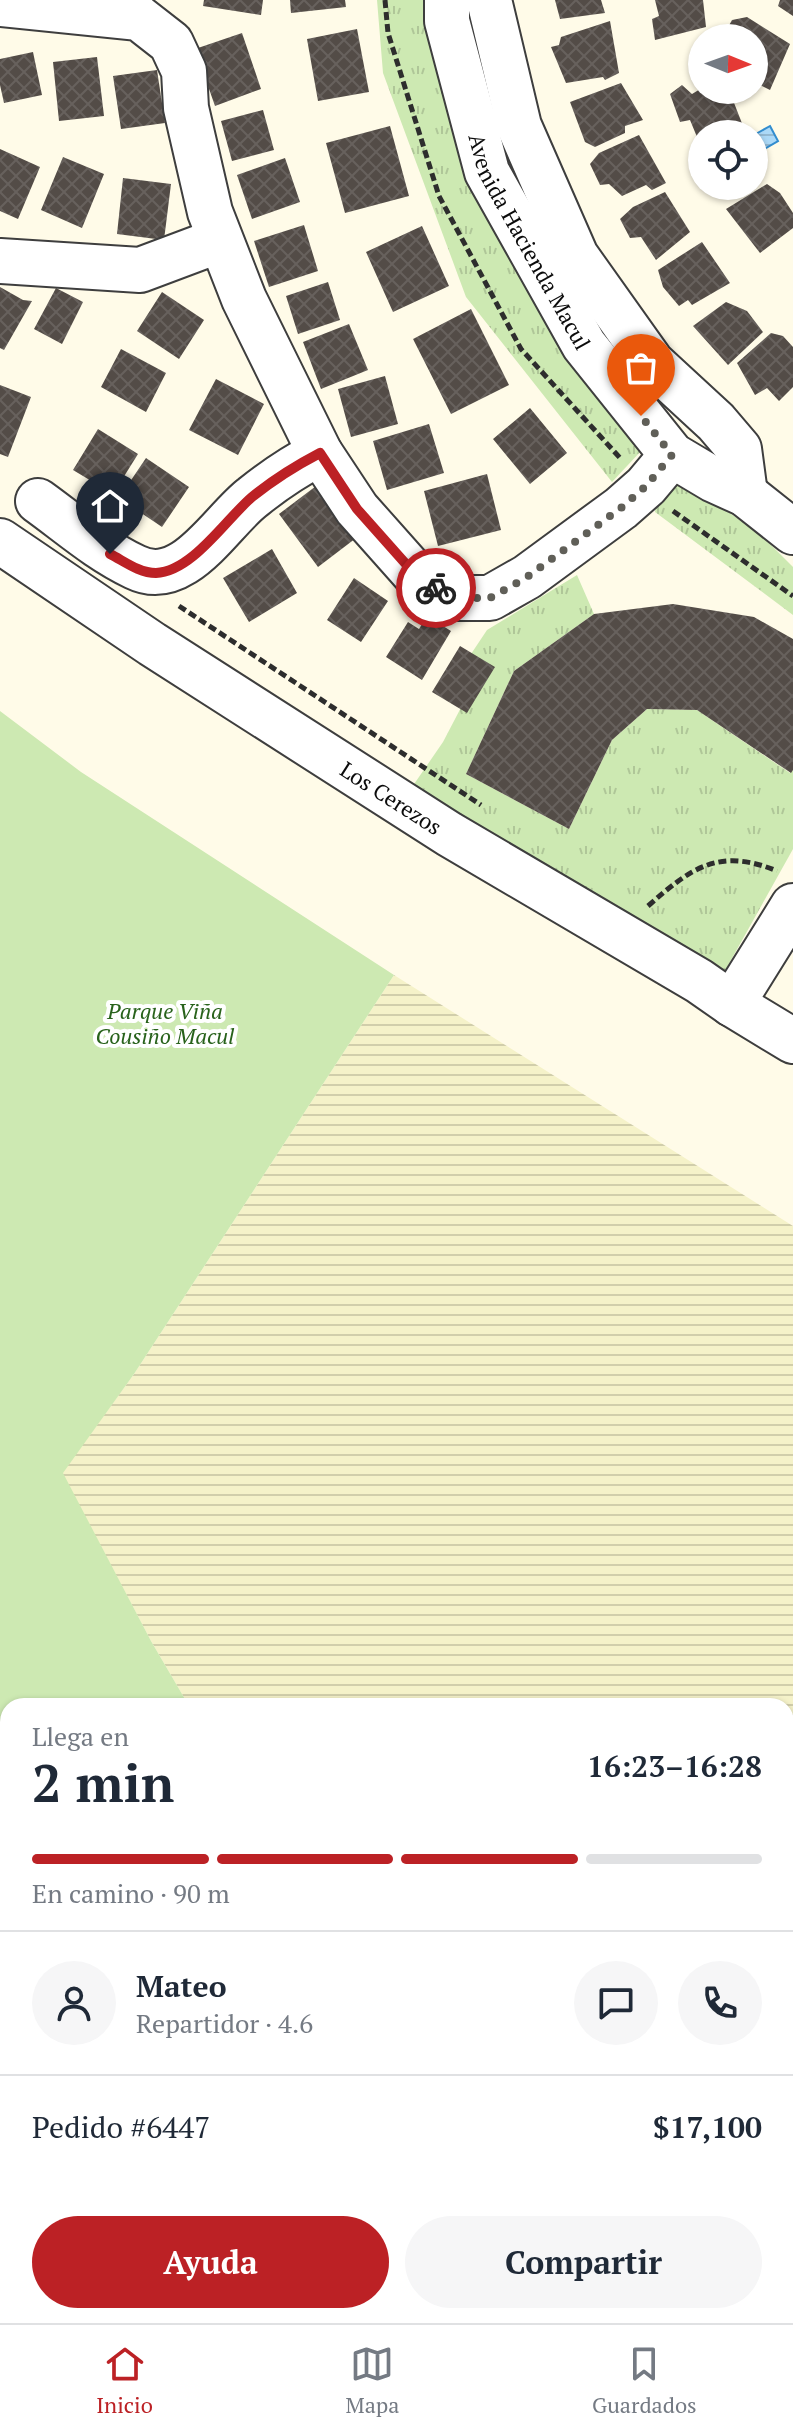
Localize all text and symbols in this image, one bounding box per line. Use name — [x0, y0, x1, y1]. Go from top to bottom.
north arrow — [688, 24, 768, 104]
map controls — [688, 24, 768, 200]
button: locate — [688, 120, 768, 200]
street label: Avenida Hacienda Macul — [463, 130, 598, 354]
pin — [607, 334, 675, 416]
icon: bag — [619, 346, 663, 390]
pin — [76, 472, 144, 554]
icon: home — [88, 484, 132, 528]
courier — [396, 548, 476, 628]
icon: bike — [414, 566, 458, 610]
street label: Los Cerezos — [335, 754, 448, 841]
park label: Parque Viña Cousiño Macul — [96, 996, 234, 1050]
text: Llega en — [32, 1719, 129, 1753]
text: 16:23–16:28 — [587, 1746, 762, 1786]
text: 2 min — [32, 1748, 174, 1817]
text: En camino · 90 m — [32, 1876, 230, 1910]
button: person — [32, 1961, 116, 2045]
button: chat — [574, 1961, 658, 2045]
button: phone — [678, 1961, 762, 2045]
text: Mateo — [136, 1966, 227, 2006]
text: Repartidor · 4.6 — [136, 2006, 313, 2040]
text: Pedido #6447 — [32, 2107, 210, 2147]
text: $17,100 — [653, 2107, 762, 2147]
button: Ayuda — [32, 2216, 389, 2308]
button: Compartir — [405, 2216, 762, 2308]
tab: Inicio — [96, 2342, 153, 2419]
tab: Mapa — [346, 2342, 399, 2419]
tab: Guardados — [592, 2342, 697, 2419]

